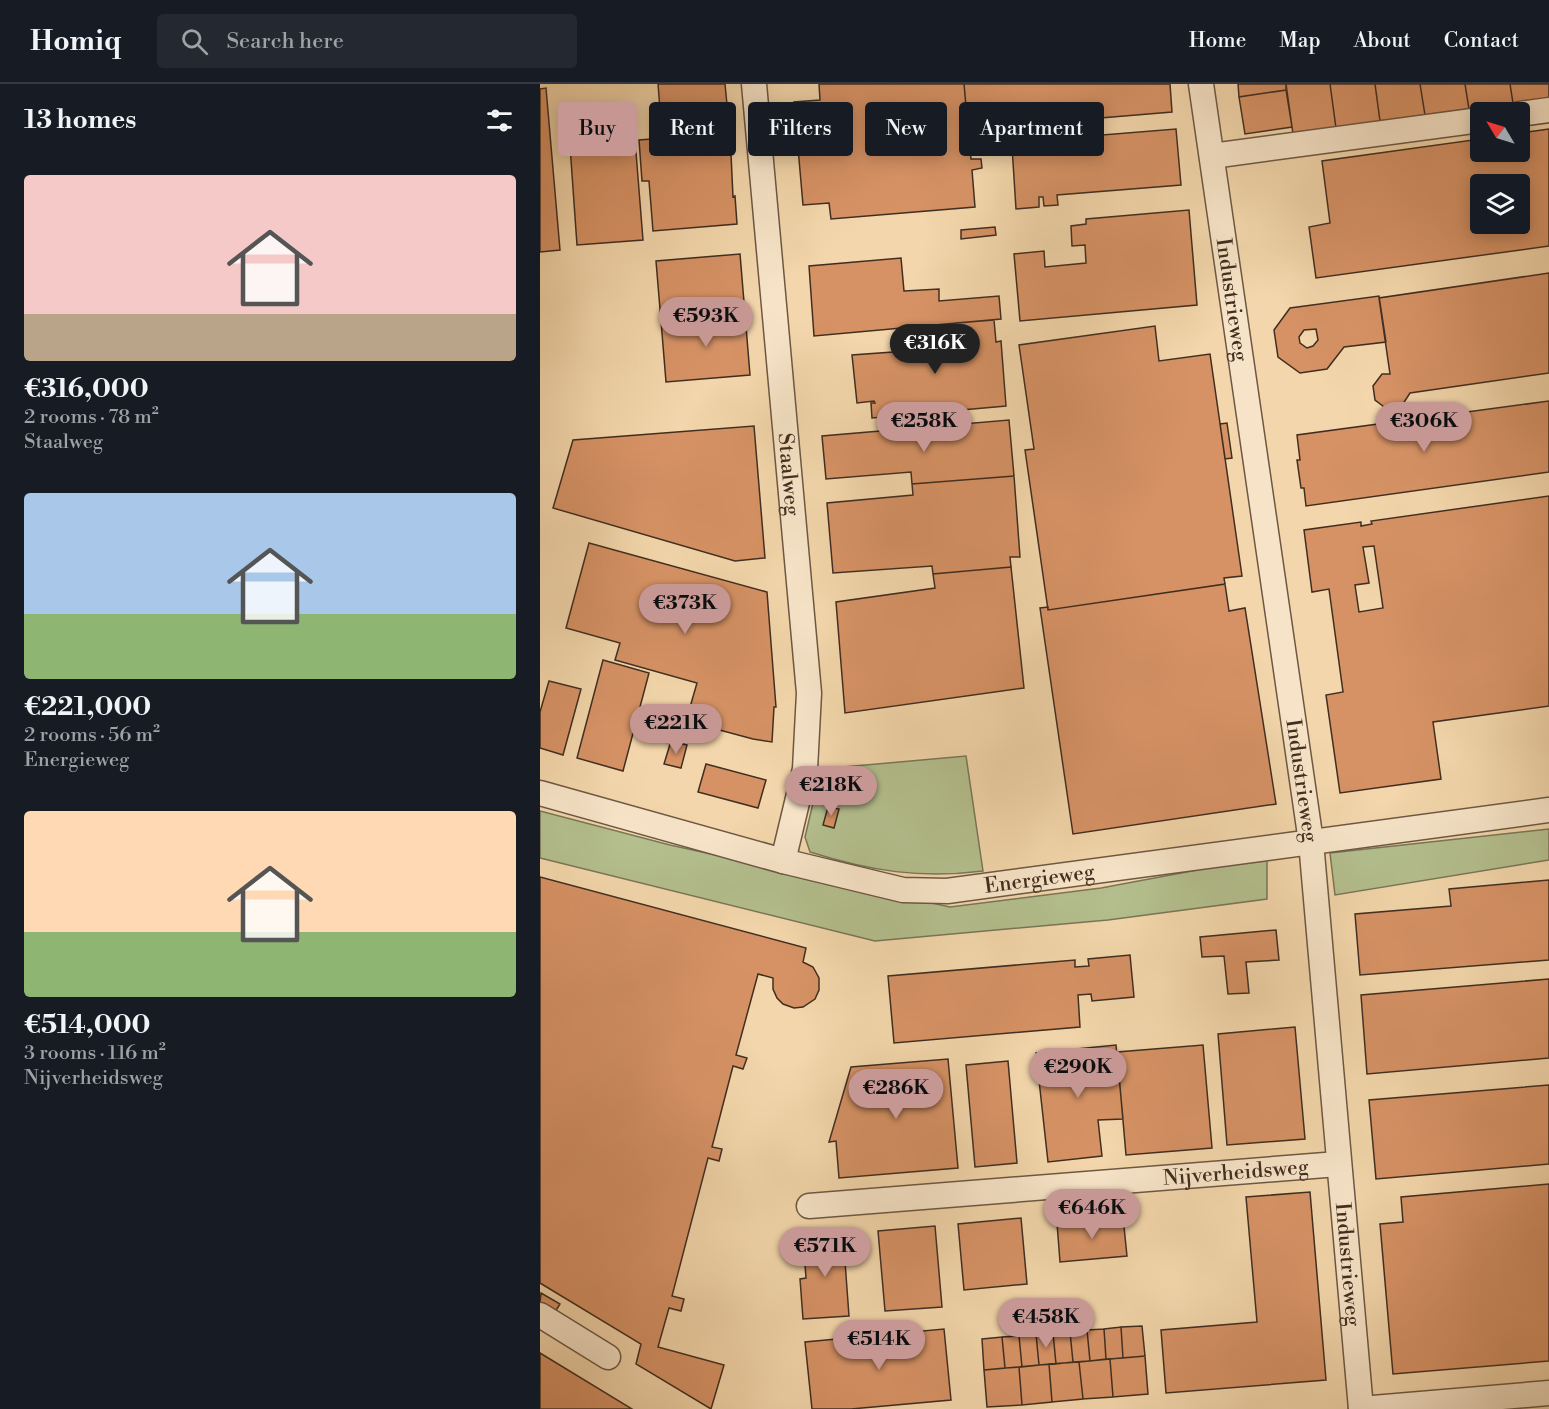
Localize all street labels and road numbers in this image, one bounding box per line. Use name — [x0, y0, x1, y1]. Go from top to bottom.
street label: Industrieweg — [1210, 237, 1253, 363]
street label: Staalweg — [772, 432, 805, 517]
street label: Industrieweg — [1279, 718, 1323, 844]
street label: Energieweg — [983, 859, 1096, 900]
street label: Nijverheidsweg — [1162, 1154, 1310, 1192]
street label: Industrieweg — [1329, 1202, 1366, 1328]

